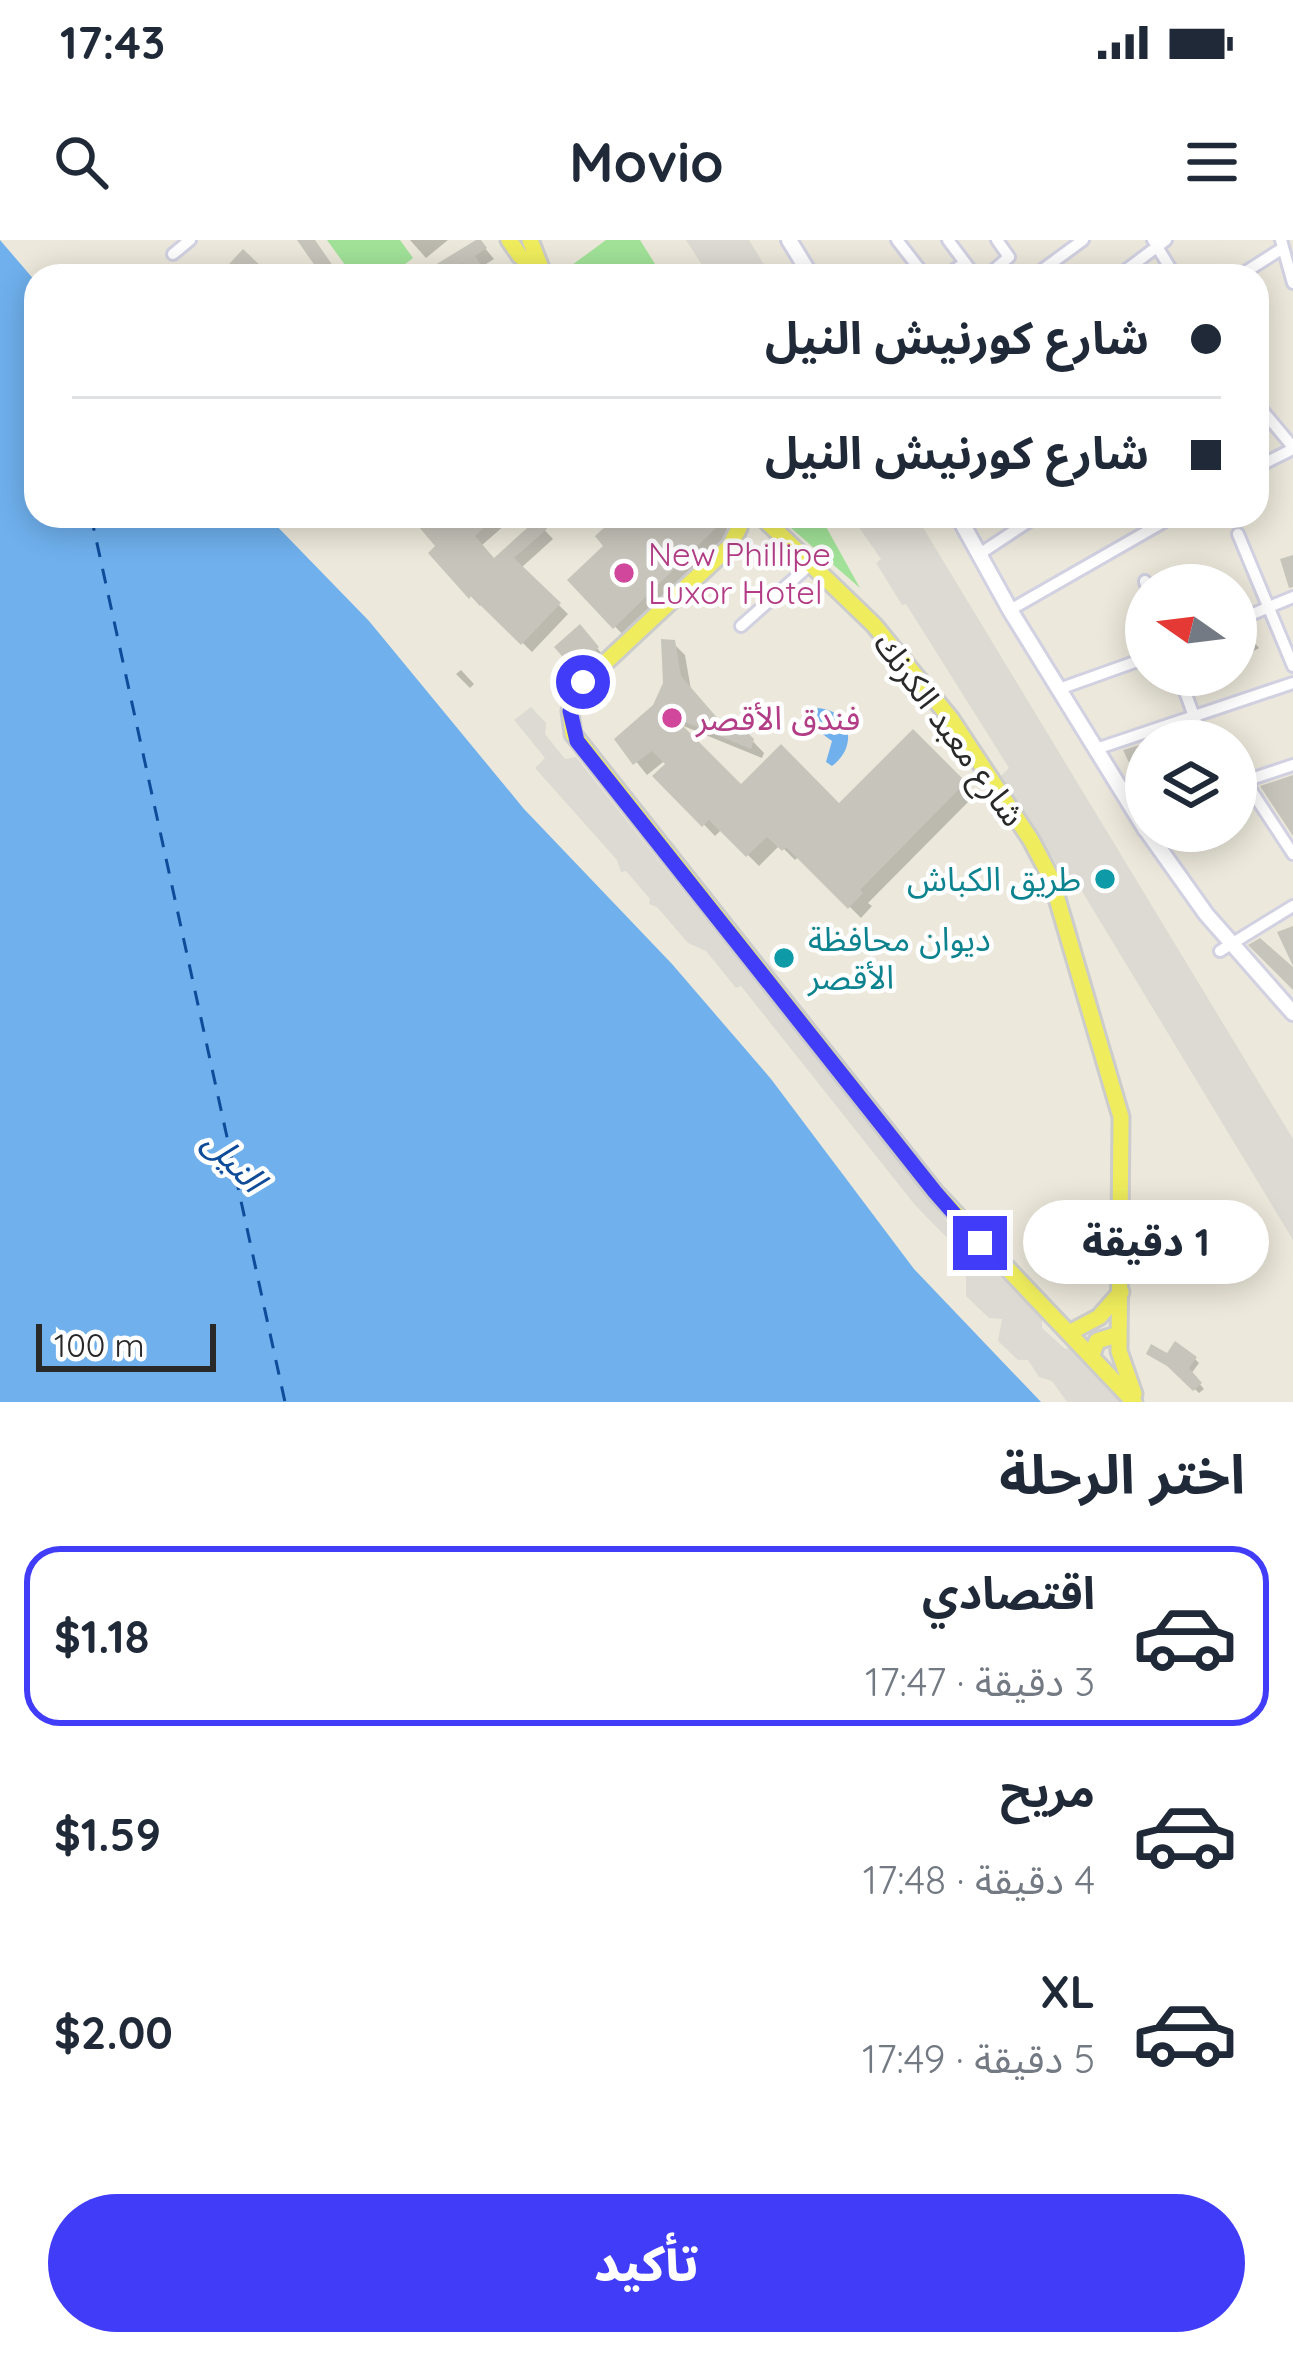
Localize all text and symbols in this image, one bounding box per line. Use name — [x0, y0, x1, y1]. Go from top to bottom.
text: 17:43 — [60, 14, 165, 70]
text: Movio — [569, 128, 724, 196]
icon: search — [48, 129, 114, 195]
icon: menu — [1179, 129, 1245, 195]
text: شارع كورنيش النيل — [765, 309, 1149, 365]
text: شارع كورنيش النيل — [765, 424, 1149, 480]
place label: New Phillipe Luxor Hotel — [648, 533, 831, 612]
marker: New Phillipe Luxor Hotel — [611, 560, 637, 586]
north arrow — [1125, 564, 1257, 696]
map controls — [1125, 564, 1257, 852]
street label: شارع معبد الكرنك — [862, 623, 1035, 837]
route start — [556, 655, 610, 709]
place label: فندق الأقصر — [695, 697, 860, 738]
marker: فندق الأقصر — [659, 705, 685, 731]
button: layers — [1125, 720, 1257, 852]
place label: طريق الكباش — [907, 858, 1081, 900]
marker: طريق الكباش — [1092, 866, 1118, 892]
place label: ديوان محافظة الأقصر — [807, 918, 991, 997]
marker: ديوان محافظة الأقصر — [771, 945, 797, 971]
water label: النيل — [195, 1119, 278, 1203]
callout: 1 دقيقة — [1022, 1201, 1268, 1285]
route end — [953, 1216, 1007, 1270]
text: 1 دقيقة — [1082, 1217, 1210, 1266]
scale bar — [36, 1318, 216, 1371]
text: 100 m — [54, 1324, 145, 1365]
text: اختر الرحلة — [999, 1440, 1245, 1508]
text: اقتصادي — [922, 1564, 1095, 1620]
icon: car — [1131, 1582, 1239, 1690]
text: $1.18 — [54, 1608, 150, 1664]
text: 3 دقيقة · 17:47 — [865, 1657, 1095, 1706]
text: مريح — [1000, 1762, 1095, 1818]
icon: car — [1131, 1780, 1239, 1888]
text: $1.59 — [54, 1806, 161, 1862]
text: 4 دقيقة · 17:48 — [863, 1855, 1095, 1904]
text: XL — [1040, 1963, 1095, 2019]
icon: car — [1131, 1978, 1239, 2086]
text: $2.00 — [54, 2004, 173, 2060]
text: 5 دقيقة · 17:49 — [862, 2034, 1095, 2083]
button: تأكيد — [48, 2194, 1245, 2332]

